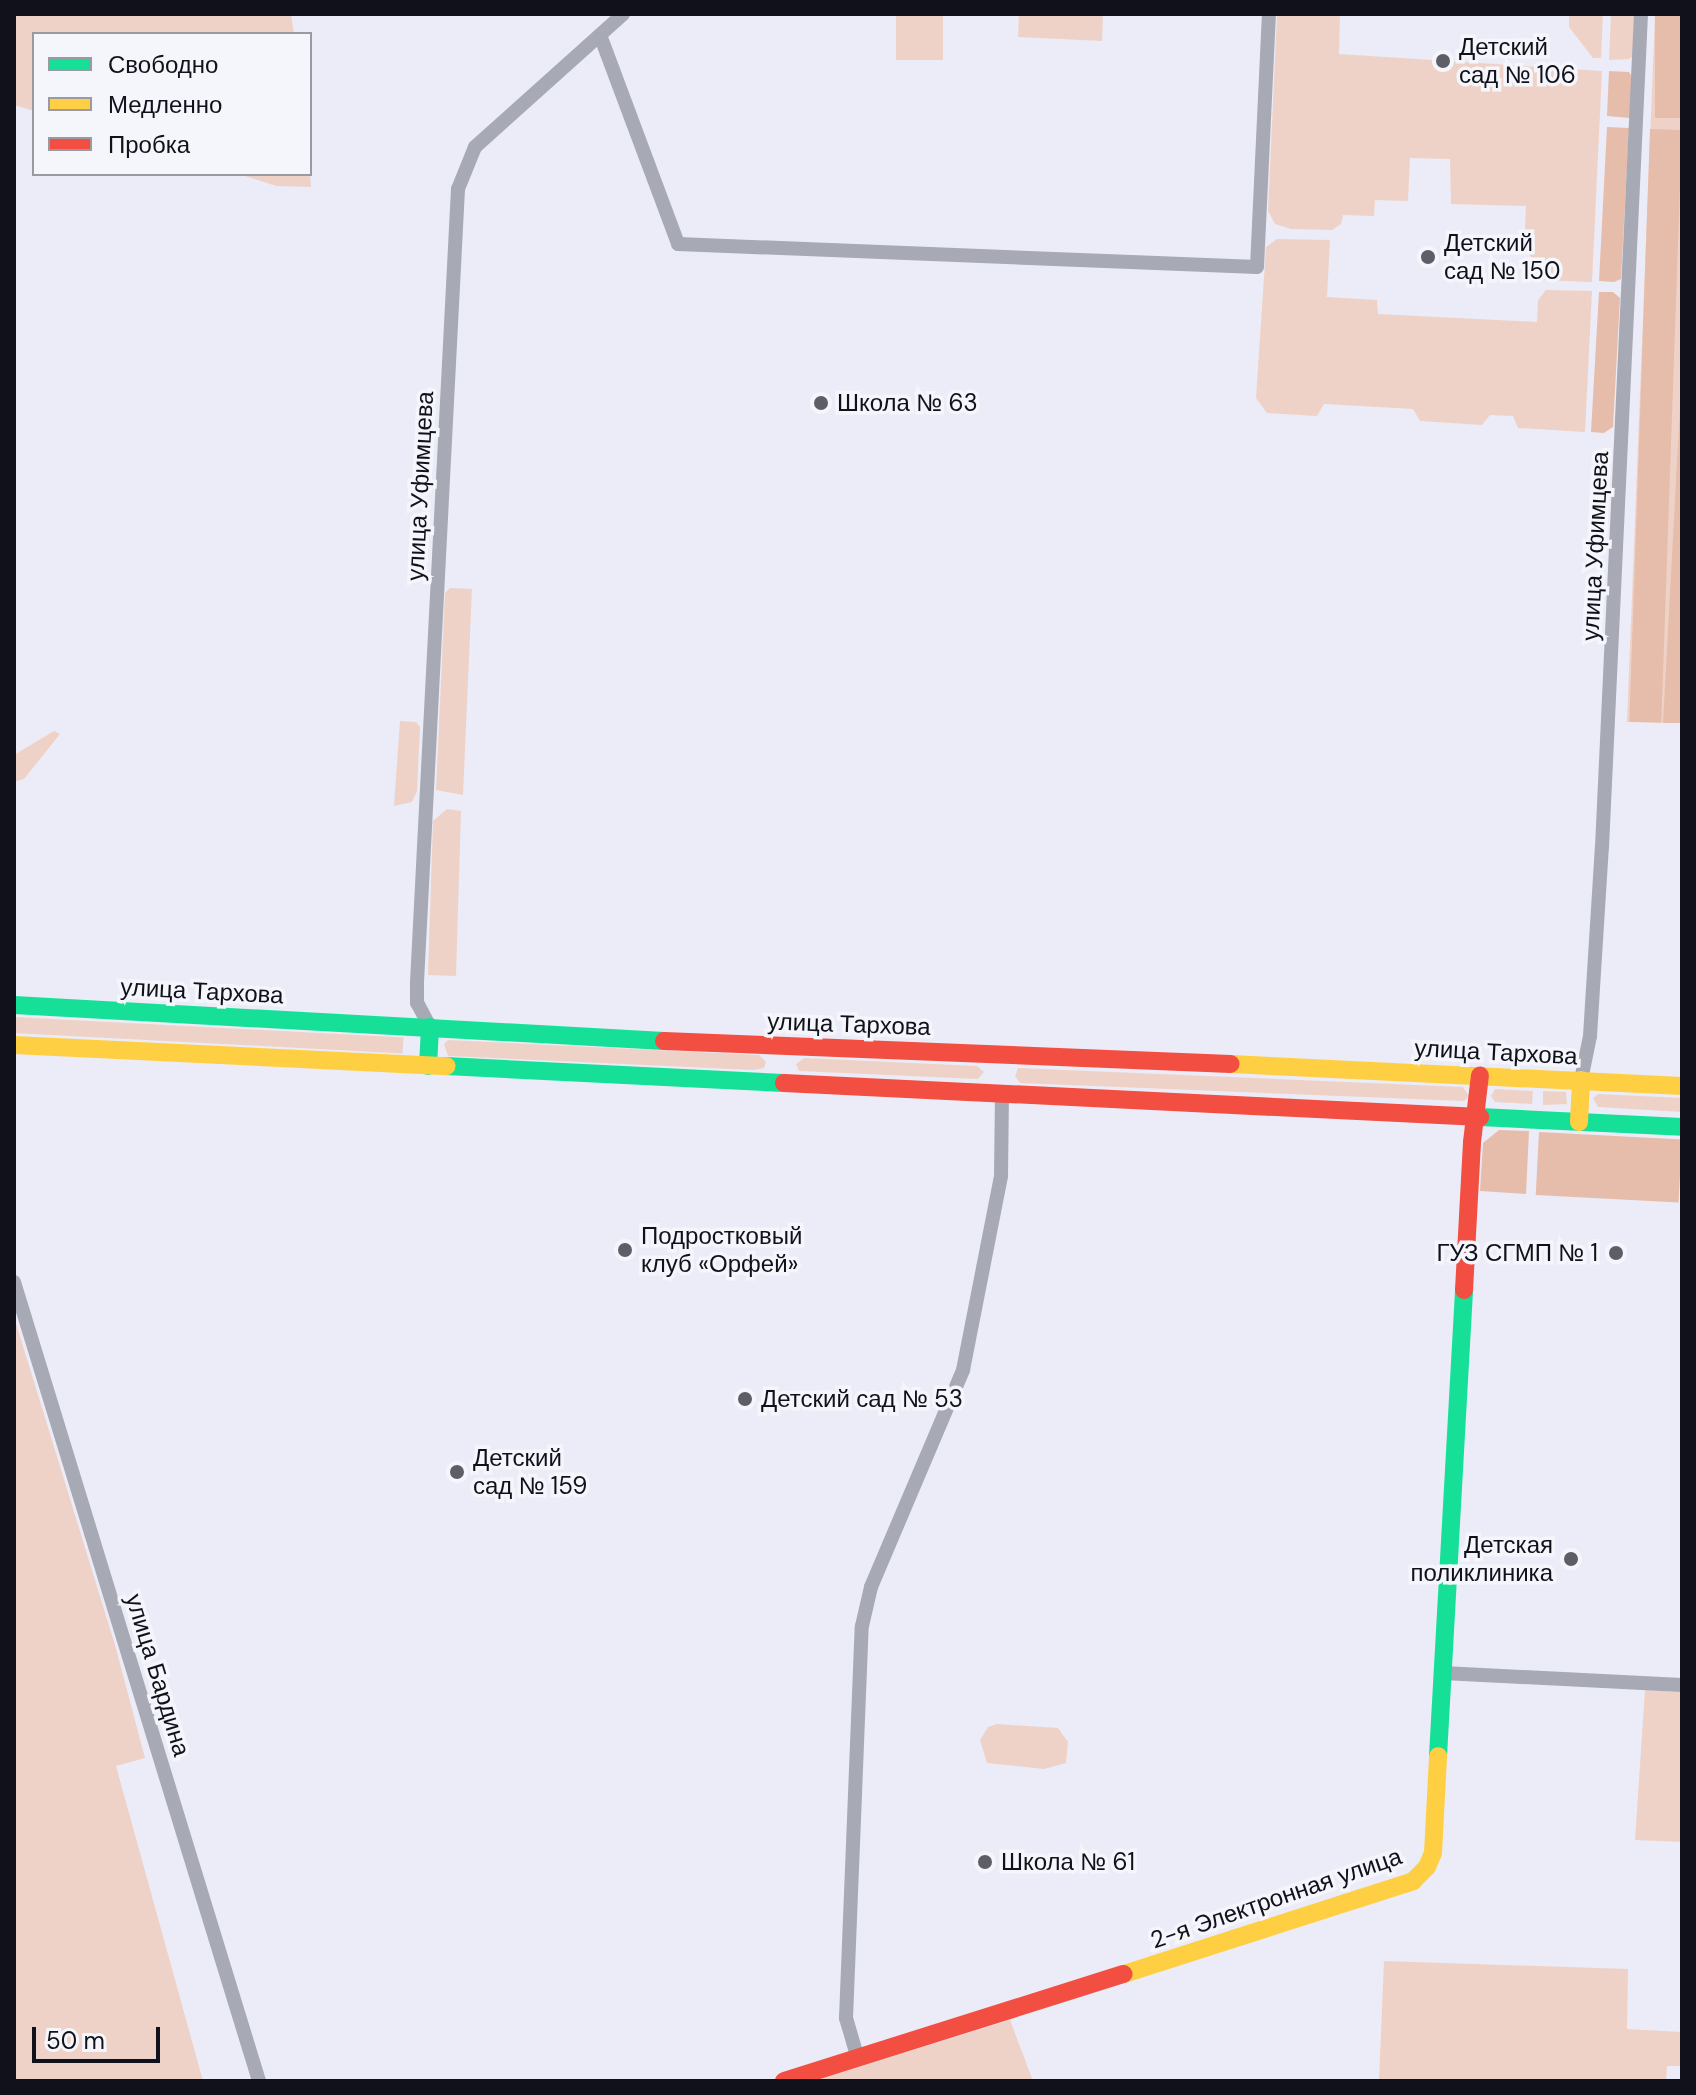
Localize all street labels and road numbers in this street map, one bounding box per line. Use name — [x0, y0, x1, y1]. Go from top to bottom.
street label: улица Уфимцева — [401, 390, 439, 582]
street label: улица Уфимцева — [1576, 450, 1614, 642]
street label: улица Тархова — [120, 972, 284, 1010]
street label: улица Тархова — [767, 1007, 931, 1041]
street label: улица Тархова — [1414, 1033, 1578, 1071]
street label: улица Бардина — [120, 1590, 196, 1760]
street label: 2-я Электронная улица — [1147, 1841, 1405, 1955]

